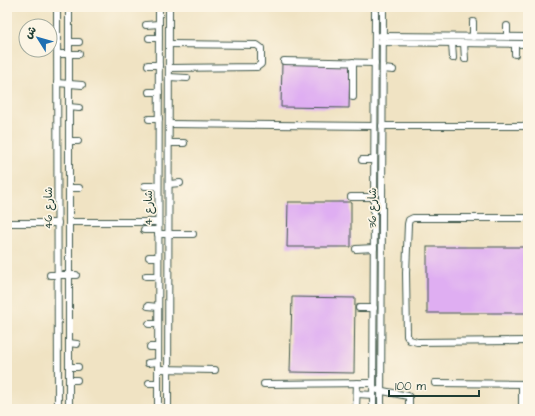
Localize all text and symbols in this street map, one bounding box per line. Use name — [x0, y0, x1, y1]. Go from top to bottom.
north arrow — [18, 18, 58, 58]
text: ش — [21, 23, 40, 42]
street label: شارع 46 — [41, 187, 57, 229]
street label: شارع 36 — [365, 188, 381, 228]
street label: شارع 4 — [141, 190, 157, 226]
scale bar — [389, 372, 479, 398]
text: 100 m — [395, 378, 426, 395]

